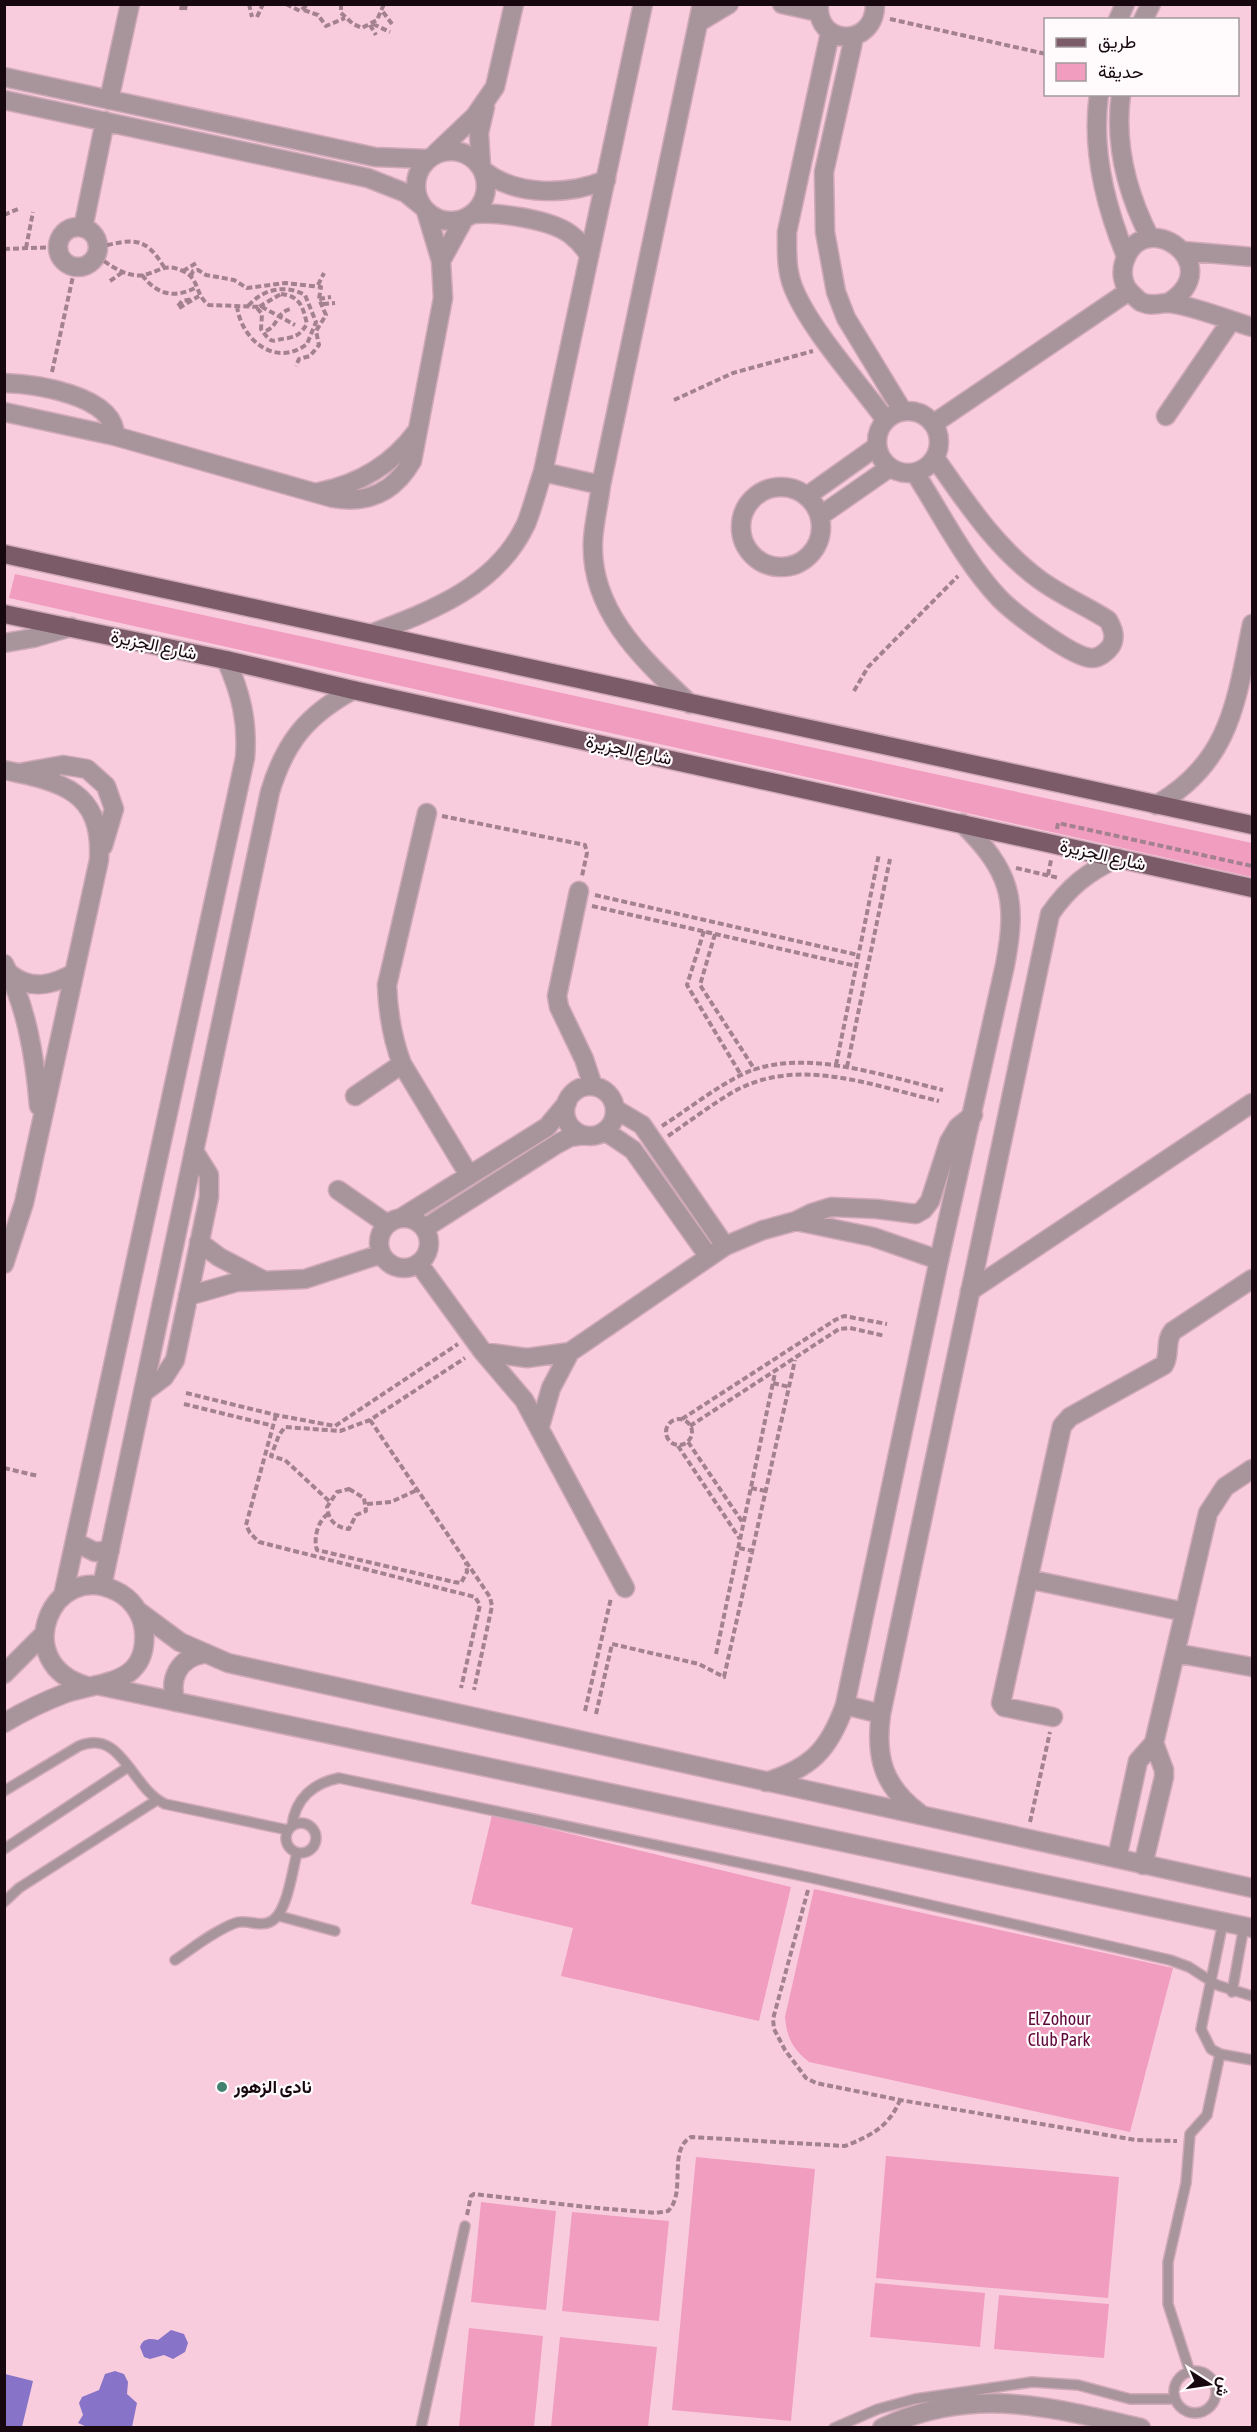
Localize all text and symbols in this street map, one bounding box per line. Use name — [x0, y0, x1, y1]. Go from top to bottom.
legend — [1044, 18, 1239, 96]
text: طريق — [1098, 31, 1136, 53]
text: حديقة — [1098, 61, 1144, 82]
street label: شارع الجزيرة — [109, 625, 199, 666]
street label: شارع الجزيرة — [584, 730, 674, 771]
street label: شارع الجزيرة — [1058, 834, 1148, 877]
park label: El Zohour Club Park — [1028, 2008, 1091, 2050]
place label: نادى الزهور — [233, 2076, 312, 2098]
marker: نادى الزهور — [215, 2080, 229, 2094]
north arrow — [1179, 2354, 1239, 2414]
text: ش — [1212, 2376, 1234, 2398]

